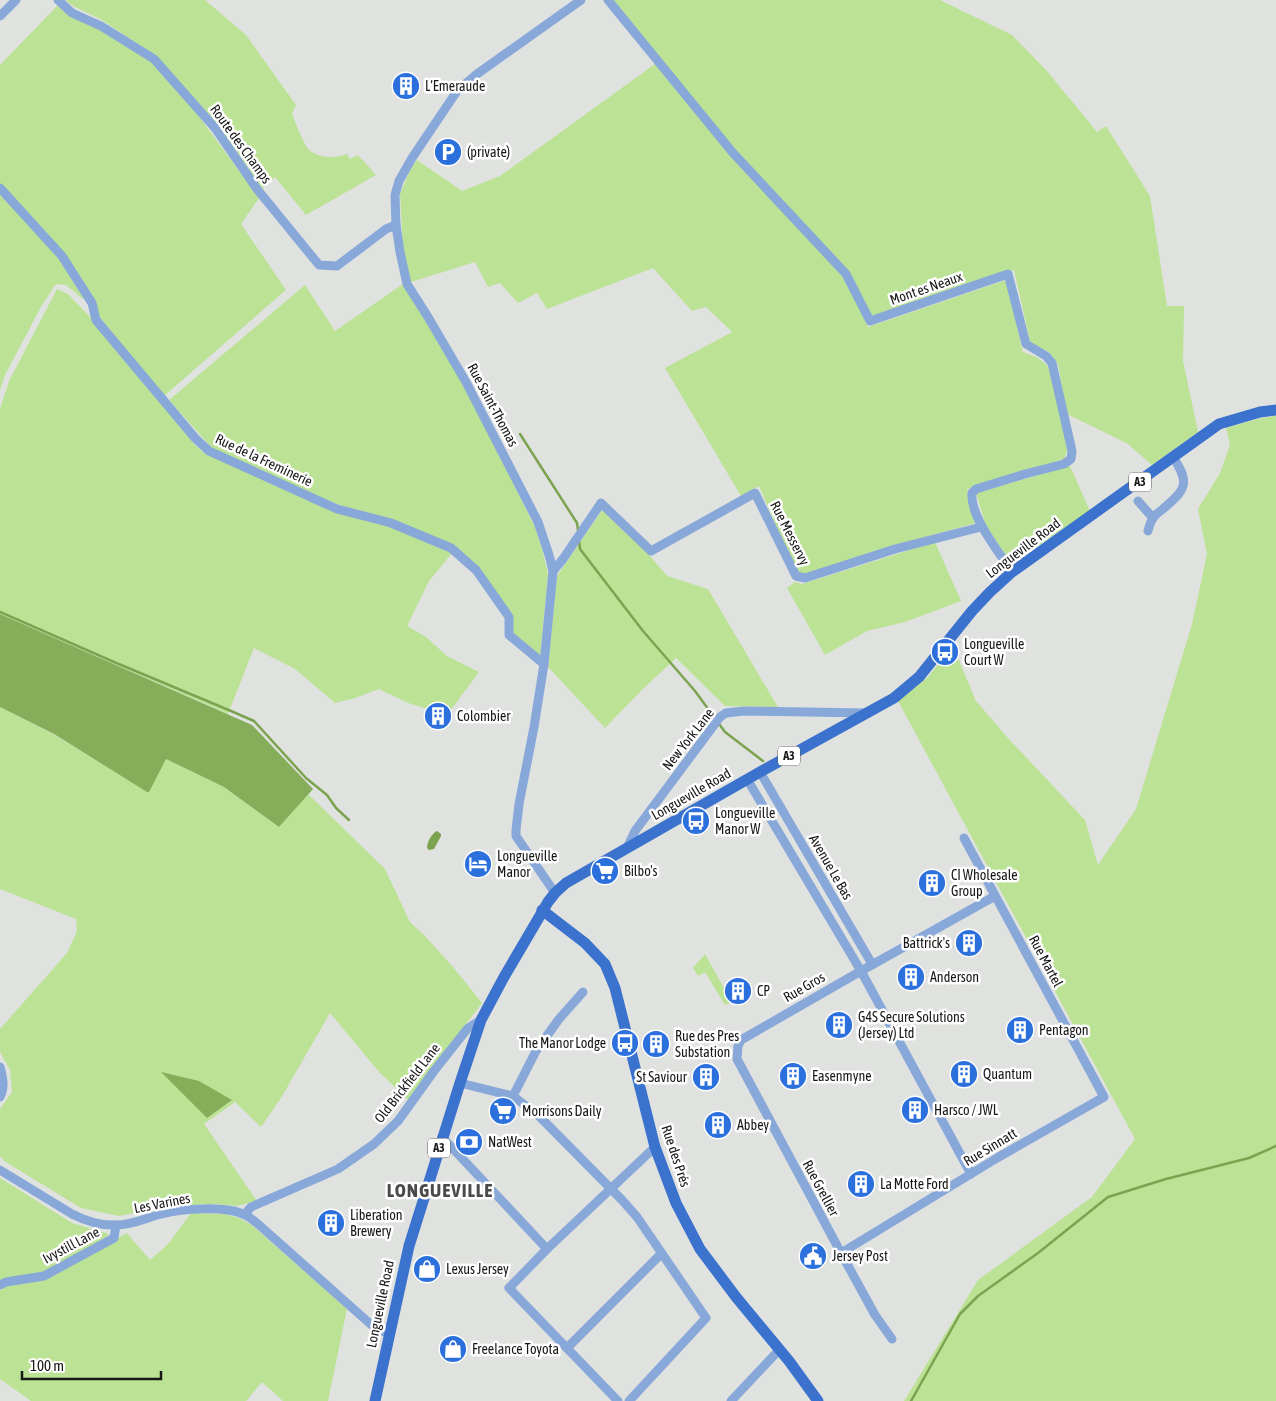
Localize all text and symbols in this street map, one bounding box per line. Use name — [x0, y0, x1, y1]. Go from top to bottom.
building icon: L’Emeraude — [391, 71, 421, 101]
place label: L’Emeraude — [425, 78, 485, 94]
street label: Route des Champs — [207, 101, 275, 187]
parking icon: (private) — [433, 137, 463, 167]
place label: (private) — [467, 144, 510, 160]
street label: Mont es Neaux — [888, 268, 965, 308]
street label: Rue Saint-Thomas — [464, 361, 522, 449]
street label: Rue de la Freminerie — [213, 431, 315, 489]
road number: A3 — [1129, 472, 1151, 492]
street label: Rue Messervy — [767, 498, 813, 568]
street label: Longueville Road — [983, 515, 1063, 581]
place label: Longueville Court W — [964, 636, 1024, 668]
bus stop icon: Longueville Court W — [930, 637, 960, 667]
building icon: Colombier — [423, 701, 453, 731]
street label: New York Lane — [659, 705, 717, 773]
place label: Colombier — [457, 708, 511, 724]
road number: A3 — [778, 746, 800, 766]
street label: Longueville Road — [648, 765, 734, 823]
place label: Longueville Manor W — [715, 805, 775, 837]
bus stop icon: Longueville Manor W — [681, 806, 711, 836]
street label: Avenue Le Bas — [806, 832, 856, 902]
place label: Longueville Manor — [497, 848, 557, 880]
hotel icon: Longueville Manor — [463, 849, 493, 879]
supermarket icon: Bilbo's — [590, 856, 620, 886]
place label: Bilbo's — [624, 863, 658, 879]
place label: CI Wholesale Group — [951, 867, 1018, 899]
building icon: CI Wholesale Group — [917, 868, 947, 898]
building icon: Battrick's — [954, 928, 984, 958]
street label: Rue Martel — [1026, 933, 1066, 990]
place label: Battrick's — [903, 935, 950, 951]
building icon: Anderson — [896, 962, 926, 992]
street label: Rue Gros — [780, 969, 828, 1005]
place label: Anderson — [930, 969, 979, 985]
building icon: CP — [723, 976, 753, 1006]
place label: CP — [757, 983, 770, 999]
place label: G4S Secure Solutions (Jersey) Ltd — [858, 1009, 965, 1041]
building icon: G4S Secure Solutions (Jersey) Ltd — [824, 1010, 854, 1040]
building icon: Pentagon — [1005, 1015, 1035, 1045]
place label: Pentagon — [1039, 1022, 1089, 1038]
bus stop icon: The Manor Lodge — [610, 1028, 640, 1058]
place label: Rue des Pres Substation — [675, 1028, 739, 1060]
building icon: Rue des Pres Substation — [641, 1029, 671, 1059]
place label: The Manor Lodge — [519, 1035, 606, 1051]
street label: Old Brickfield Lane — [371, 1040, 443, 1126]
building icon: Quantum — [949, 1059, 979, 1089]
building icon: Easenmyne — [778, 1061, 808, 1091]
building icon: St Saviour — [691, 1062, 721, 1092]
place label: Quantum — [983, 1066, 1032, 1082]
place label: Easenmyne — [812, 1068, 872, 1084]
place label: St Saviour — [636, 1069, 688, 1085]
building icon: Harsco / JWL — [900, 1095, 930, 1125]
supermarket icon: Morrisons Daily — [488, 1096, 518, 1126]
place label: Harsco / JWL — [934, 1102, 999, 1118]
place label: Morrisons Daily — [522, 1103, 602, 1119]
building icon: Abbey — [703, 1110, 733, 1140]
place label: Abbey — [737, 1117, 769, 1133]
street label: Rue des Prés — [658, 1123, 694, 1189]
street label: Rue Sinnatt — [960, 1125, 1020, 1169]
bank icon: NatWest — [454, 1127, 484, 1157]
place label: NatWest — [488, 1134, 532, 1150]
road number: A3 — [428, 1138, 450, 1158]
street label: Rue Grellier — [800, 1157, 843, 1219]
building icon: La Motte Ford — [846, 1169, 876, 1199]
place label: La Motte Ford — [880, 1176, 949, 1192]
district label: LONGUEVILLE — [387, 1179, 493, 1201]
street label: Les Varines — [132, 1190, 192, 1216]
place label: Liberation Brewery — [350, 1207, 403, 1239]
building icon: Liberation Brewery — [316, 1208, 346, 1238]
street label: Ivystill Lane — [40, 1223, 102, 1267]
public building icon: Jersey Post — [798, 1241, 828, 1271]
place label: Jersey Post — [832, 1248, 888, 1264]
shop icon: Lexus Jersey — [412, 1254, 442, 1284]
street label: Longueville Road — [363, 1259, 397, 1349]
place label: Lexus Jersey — [446, 1261, 509, 1277]
shop icon: Freelance Toyota — [438, 1334, 468, 1364]
place label: Freelance Toyota — [472, 1341, 559, 1357]
scale bar — [22, 1348, 161, 1380]
text: 100 m — [30, 1357, 64, 1374]

